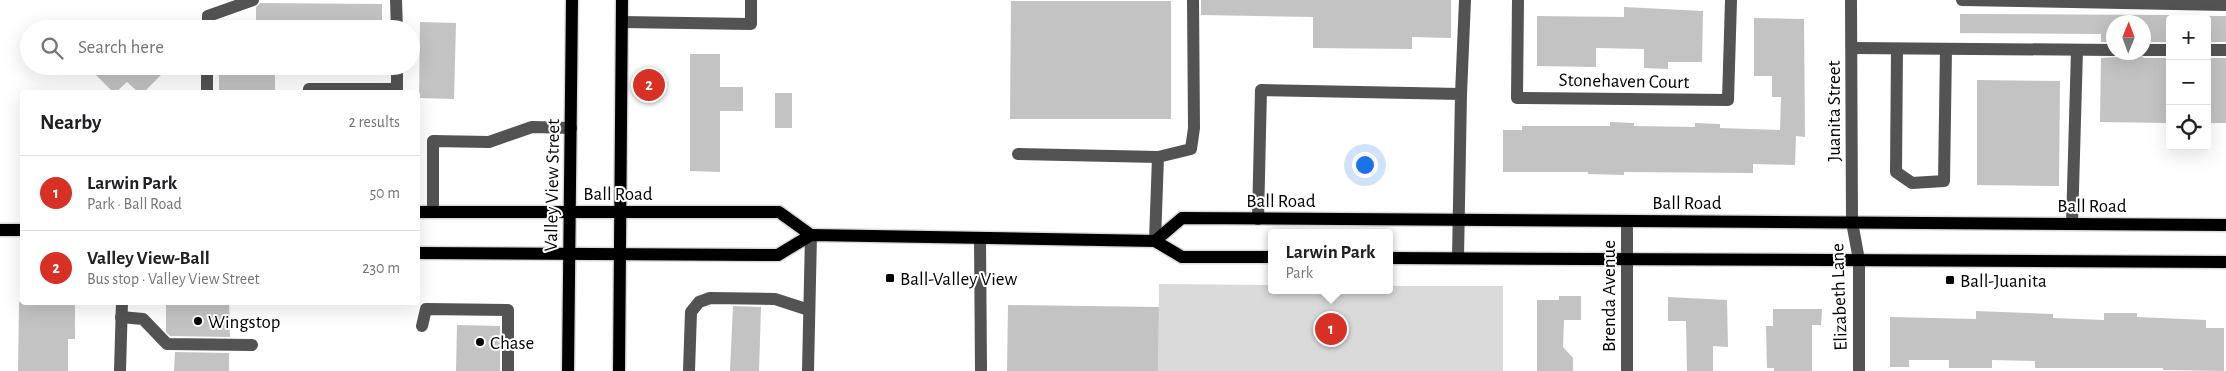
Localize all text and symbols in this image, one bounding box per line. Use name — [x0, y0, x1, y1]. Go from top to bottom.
north arrow — [2106, 15, 2151, 60]
map controls — [2166, 15, 2211, 150]
button: + — [2166, 15, 2211, 60]
search box — [20, 20, 420, 75]
icon: search — [38, 34, 66, 62]
text: Search here — [78, 38, 164, 57]
street label: Juanita Street — [1825, 60, 1844, 162]
button: − — [2166, 60, 2211, 105]
pin: 2 — [633, 66, 665, 104]
street label: Stonehaven Court — [1558, 71, 1690, 92]
button: locate — [2166, 105, 2211, 150]
text: Nearby — [40, 112, 101, 133]
text: 2 results — [348, 114, 400, 130]
street label: Valley View Street — [542, 119, 563, 251]
your location — [1352, 152, 1378, 178]
text: Larwin Park — [87, 174, 177, 193]
text: 1 — [53, 185, 59, 201]
text: 50 m — [369, 185, 400, 201]
street label: Ball Road — [583, 185, 653, 204]
street label: Ball Road — [1246, 192, 1316, 211]
street label: Ball Road — [1652, 194, 1722, 213]
text: Park · Ball Road — [87, 196, 182, 212]
street label: Ball Road — [2057, 197, 2127, 216]
popup — [1268, 229, 1393, 294]
street label: Brenda Avenue — [1600, 240, 1619, 352]
text: Larwin Park — [1285, 243, 1376, 262]
street label: Elizabeth Lane — [1828, 243, 1851, 351]
text: Valley View-Ball — [87, 249, 210, 268]
text: 2 — [52, 260, 60, 276]
text: 230 m — [362, 260, 400, 276]
text: Park — [1285, 265, 1313, 281]
place label: Ball-Valley View — [900, 270, 1018, 289]
text: Bus stop · Valley View Street — [87, 271, 260, 287]
marker: Ball-Valley View — [884, 272, 896, 284]
place label: Ball-Juanita — [1960, 272, 2047, 291]
marker: Ball-Juanita — [1944, 274, 1956, 286]
pin: 1 — [1315, 310, 1347, 348]
place label: Wingstop — [208, 313, 280, 332]
marker: Wingstop — [192, 315, 204, 327]
place label: Chase — [490, 334, 534, 353]
marker: Chase — [474, 336, 486, 348]

